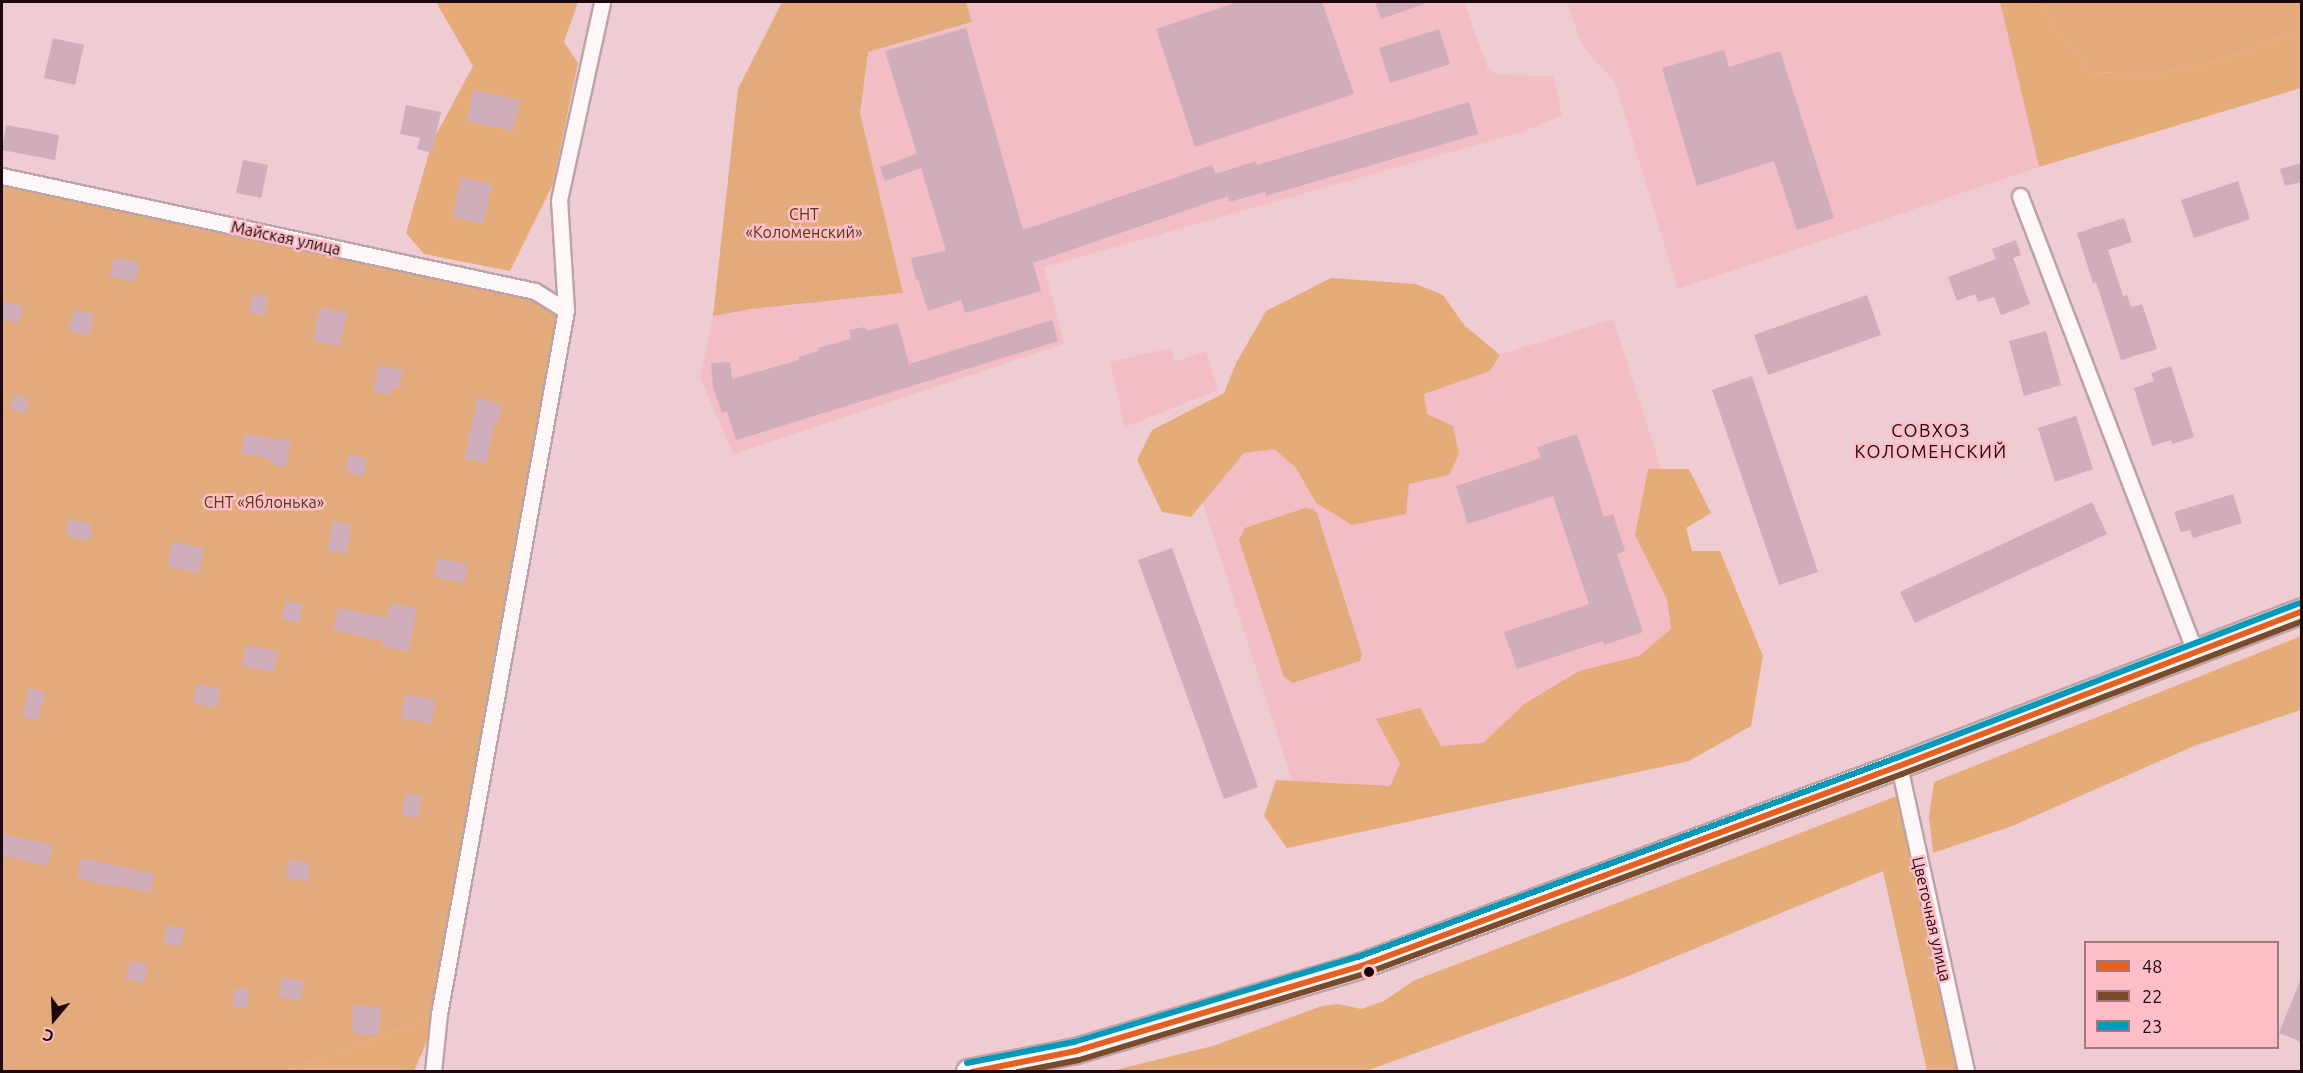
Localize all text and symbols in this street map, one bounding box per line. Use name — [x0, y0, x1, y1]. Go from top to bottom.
park label: СНТ «Коломенский» — [745, 204, 863, 242]
street label: Майская улица — [229, 217, 343, 259]
district label: СОВХОЗ КОЛОМЕНСКИЙ — [1854, 420, 2008, 462]
park label: СНТ «Яблонька» — [204, 492, 324, 512]
street label: Цветочная улица — [1908, 855, 1956, 983]
legend — [2084, 941, 2279, 1049]
text: 48 — [2142, 956, 2162, 976]
unlabelled marker — [1363, 966, 1375, 978]
text: 22 — [2142, 986, 2162, 1006]
north arrow — [24, 989, 84, 1049]
text: 23 — [2142, 1016, 2162, 1036]
text: С — [40, 1026, 56, 1046]

